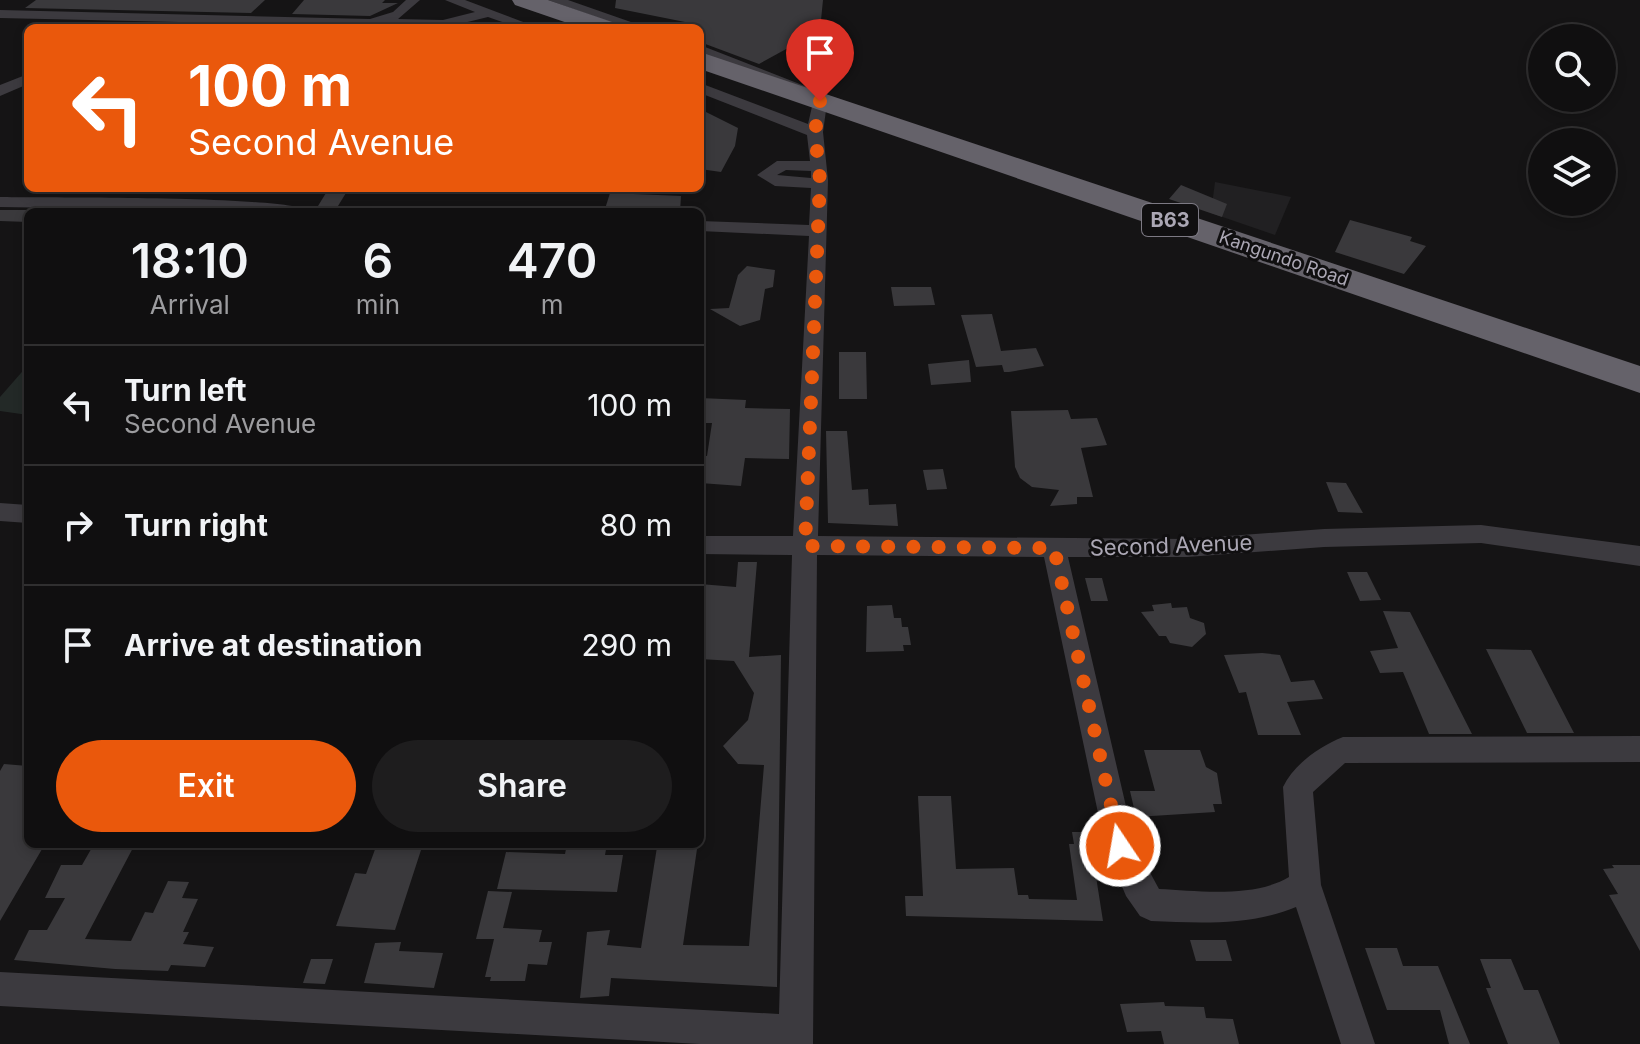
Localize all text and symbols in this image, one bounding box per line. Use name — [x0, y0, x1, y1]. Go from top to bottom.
pin — [786, 19, 854, 101]
map controls — [1528, 24, 1616, 216]
button: search — [1528, 24, 1616, 112]
icon: arrive — [798, 31, 842, 75]
text: 100 m — [188, 52, 352, 120]
icon: left — [56, 56, 160, 160]
text: Second Avenue — [188, 120, 454, 164]
button: layers — [1528, 128, 1616, 216]
road number: B63 — [1142, 204, 1198, 236]
street label: Kangundo Road — [1217, 226, 1351, 290]
text: 18:10 — [131, 231, 249, 290]
text: 6 — [363, 231, 393, 290]
text: 470 — [507, 231, 597, 290]
text: Arrival — [150, 289, 230, 320]
text: min — [356, 289, 400, 320]
text: m — [541, 289, 563, 320]
text: Turn left — [124, 372, 246, 408]
icon: left — [56, 383, 100, 427]
text: 100 m — [587, 387, 672, 423]
text: Second Avenue — [124, 408, 316, 439]
icon: right — [56, 503, 100, 547]
text: Turn right — [124, 507, 268, 543]
text: 80 m — [600, 507, 672, 543]
street label: Second Avenue — [1089, 529, 1253, 561]
icon: arrive — [56, 623, 100, 667]
text: Arrive at destination — [124, 627, 422, 663]
text: 290 m — [581, 627, 672, 663]
button: Exit — [56, 740, 356, 832]
button: Share — [372, 740, 672, 832]
position arrow — [1078, 804, 1162, 888]

